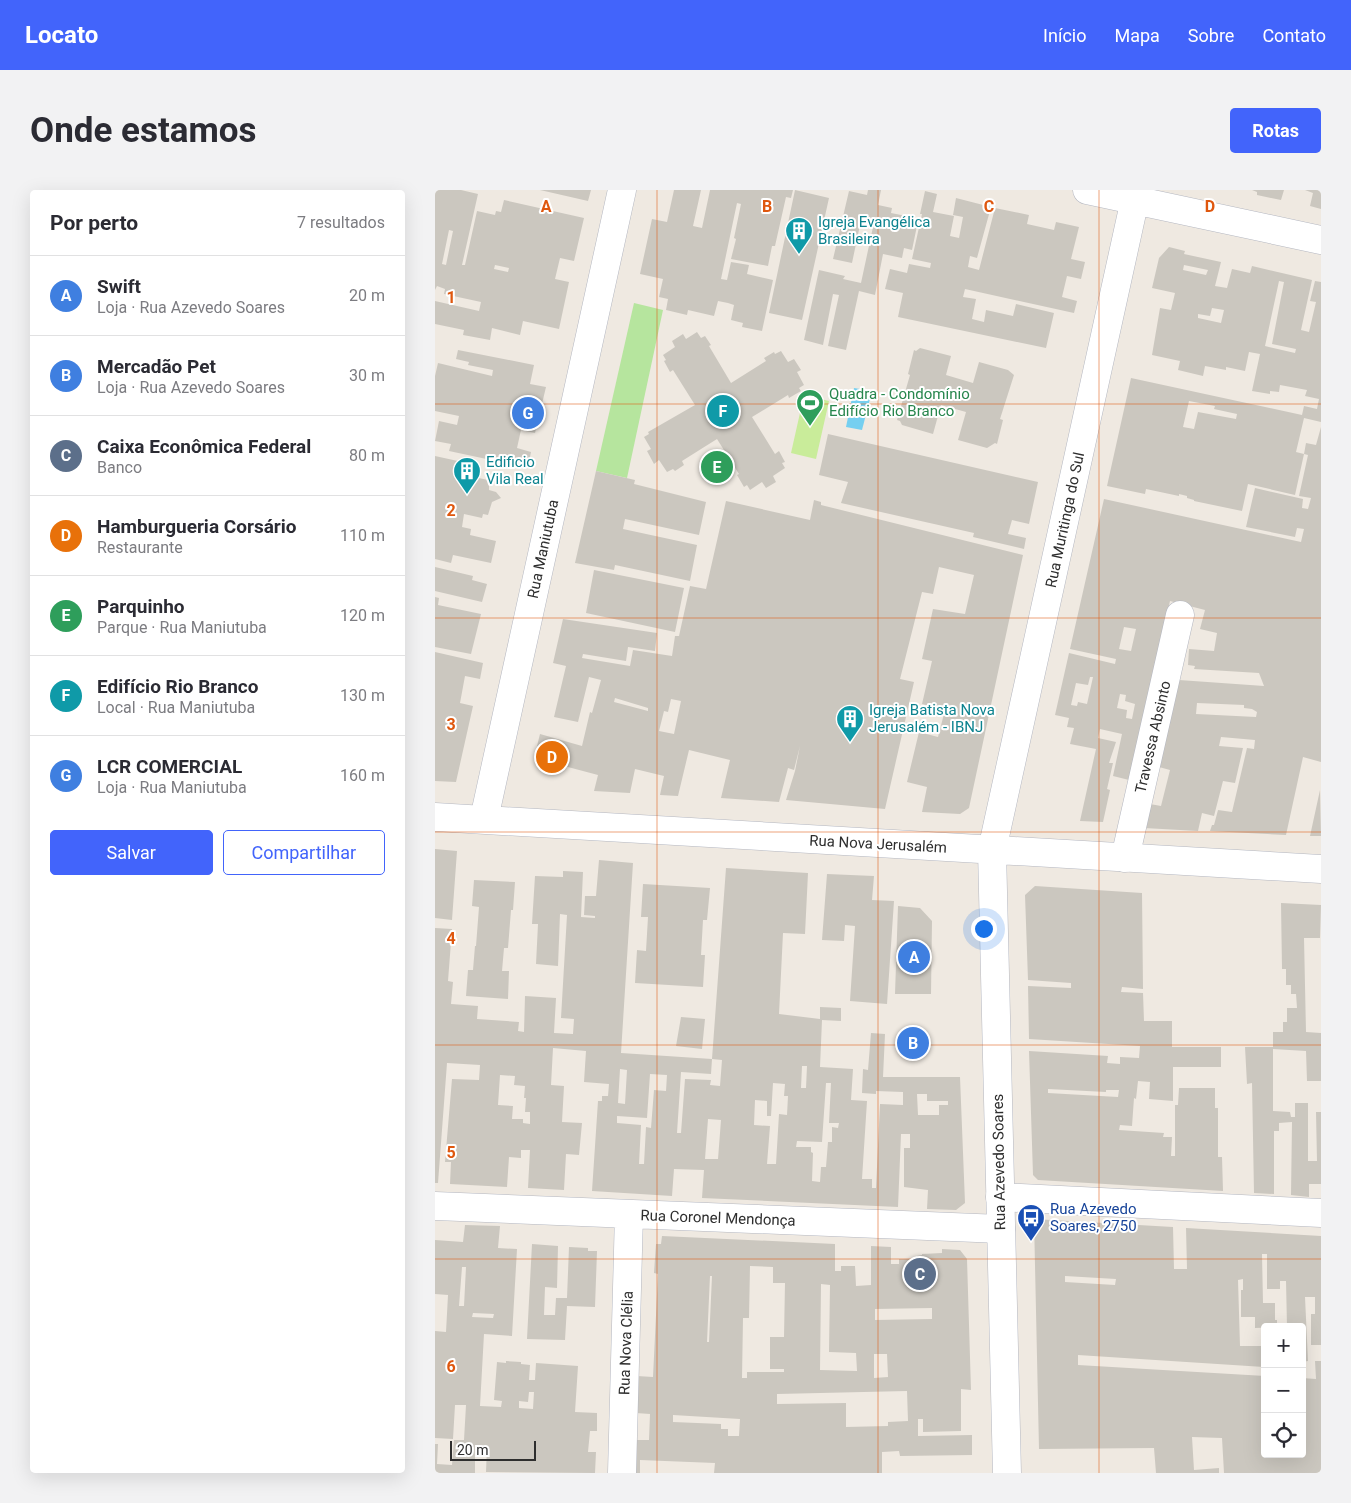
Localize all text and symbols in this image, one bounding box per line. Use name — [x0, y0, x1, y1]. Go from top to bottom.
text: Locato — [25, 21, 98, 49]
text: Início — [1043, 25, 1086, 46]
text: Mapa — [1114, 25, 1160, 46]
text: Sobre — [1188, 25, 1234, 46]
text: Contato — [1262, 25, 1326, 46]
button: Rotas — [1230, 108, 1321, 153]
text: Onde estamos — [30, 110, 257, 151]
text: A — [541, 197, 552, 216]
text: B — [762, 197, 772, 216]
text: C — [984, 197, 994, 216]
text: D — [1205, 197, 1215, 216]
text: Por perto — [50, 211, 138, 235]
text: 7 resultados — [297, 213, 385, 232]
place label: Igreja Evangélica Brasileira — [818, 213, 931, 248]
building icon: Igreja Evangélica Brasileira — [784, 216, 814, 255]
text: Swift — [97, 275, 141, 298]
text: A — [61, 286, 71, 305]
text: 20 m — [349, 286, 385, 305]
text: 1 — [446, 288, 456, 307]
text: Loja · Rua Azevedo Soares — [97, 298, 285, 317]
text: Mercadão Pet — [97, 355, 216, 378]
text: B — [61, 366, 71, 385]
text: 30 m — [349, 366, 385, 385]
text: Loja · Rua Azevedo Soares — [97, 378, 285, 397]
place label: Quadra - Condomínio Edifício Rio Branco — [829, 385, 970, 420]
sports icon: Quadra - Condomínio Edifício Rio Branco — [795, 388, 825, 427]
pin: F — [707, 392, 739, 430]
pin: G — [512, 394, 544, 432]
text: Caixa Econômica Federal — [97, 435, 311, 458]
text: C — [61, 446, 71, 465]
text: 80 m — [349, 446, 385, 465]
pin: E — [701, 448, 733, 486]
street label: Rua Muritinga do Sul — [1042, 451, 1088, 589]
place label: Edificio Vila Real — [486, 453, 544, 488]
building icon: Edificio Vila Real — [452, 456, 482, 495]
text: Banco — [97, 458, 142, 477]
street label: Rua Maniutuba — [524, 498, 562, 600]
text: 2 — [446, 501, 456, 520]
text: Hamburgueria Corsário — [97, 515, 297, 538]
text: D — [61, 526, 71, 545]
text: 110 m — [340, 526, 385, 545]
text: Restaurante — [97, 538, 183, 557]
text: Parquinho — [97, 595, 185, 618]
text: E — [62, 606, 71, 625]
text: 120 m — [340, 606, 385, 625]
text: Parque · Rua Maniutuba — [97, 618, 267, 637]
text: Edifício Rio Branco — [97, 675, 258, 698]
street label: Travessa Absinto — [1131, 679, 1175, 795]
text: F — [62, 686, 70, 705]
text: 130 m — [340, 686, 385, 705]
text: Local · Rua Maniutuba — [97, 698, 255, 717]
place label: Igreja Batista Nova Jerusalém - IBNJ — [869, 701, 995, 736]
building icon: Igreja Batista Nova Jerusalém - IBNJ — [835, 704, 865, 743]
text: 3 — [446, 715, 456, 734]
pin: D — [536, 738, 568, 776]
text: LCR COMERCIAL — [97, 755, 242, 778]
text: G — [61, 766, 71, 785]
text: 160 m — [340, 766, 385, 785]
text: Loja · Rua Maniutuba — [97, 778, 247, 797]
button: Salvar — [50, 830, 213, 875]
button: Compartilhar — [223, 830, 385, 875]
street label: Rua Nova Jerusalém — [809, 831, 947, 857]
your location — [971, 916, 997, 942]
text: 4 — [446, 929, 456, 948]
pin: A — [898, 938, 930, 976]
pin: B — [897, 1024, 929, 1062]
street label: Rua Azevedo Soares — [989, 1094, 1009, 1230]
text: 5 — [446, 1143, 456, 1162]
place label: Rua Azevedo Soares, 2750 — [1050, 1200, 1137, 1235]
bus stop icon: Rua Azevedo Soares, 2750 — [1016, 1203, 1046, 1242]
street label: Rua Coronel Mendonça — [640, 1206, 796, 1230]
pin: C — [904, 1255, 936, 1293]
street label: Rua Nova Clélia — [615, 1291, 637, 1395]
map controls — [1261, 1323, 1306, 1458]
button: + — [1261, 1323, 1306, 1368]
text: 6 — [446, 1357, 456, 1376]
button: − — [1261, 1368, 1306, 1413]
button: locate — [1261, 1413, 1306, 1458]
scale bar — [450, 1438, 536, 1461]
text: 20 m — [457, 1442, 489, 1458]

